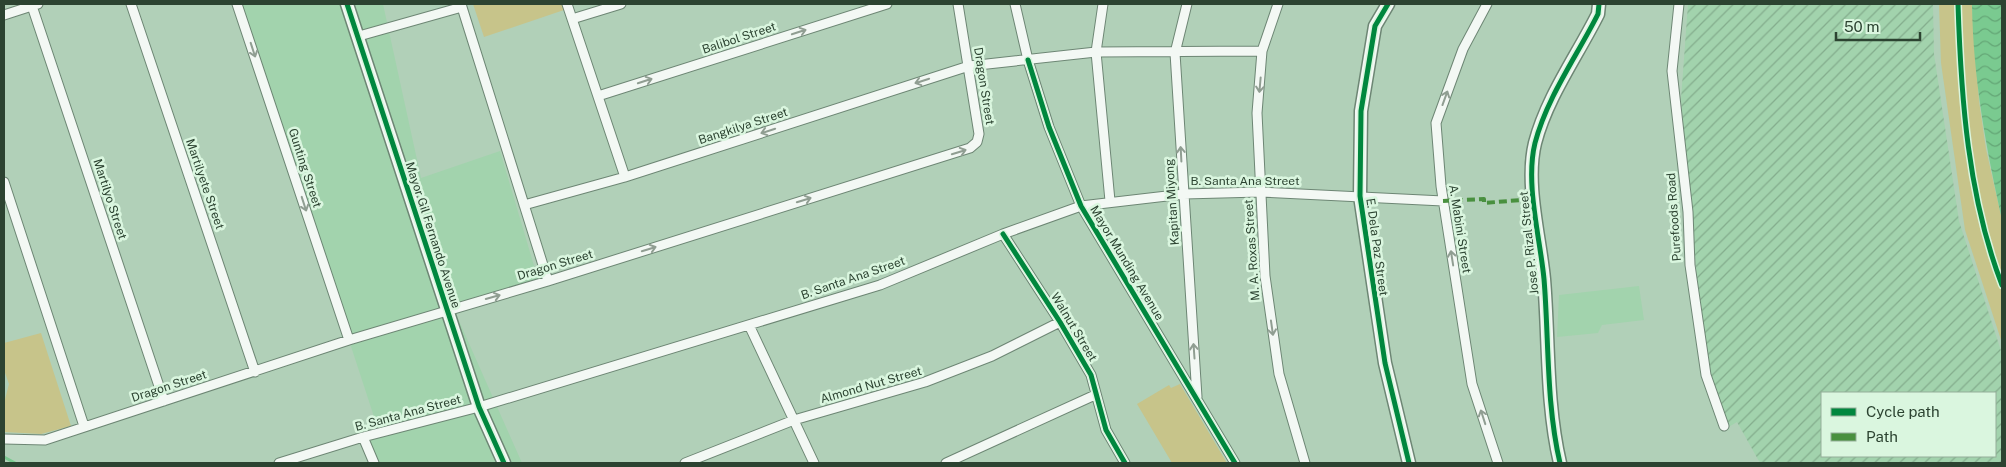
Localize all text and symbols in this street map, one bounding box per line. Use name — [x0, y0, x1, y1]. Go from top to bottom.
scale bar — [1836, 10, 1920, 42]
text: 50 m — [1844, 18, 1879, 35]
street label: Balibol Street — [700, 19, 778, 57]
one-way arrow — [791, 27, 807, 36]
one-way arrow — [248, 42, 258, 58]
street label: Dragon Street — [971, 46, 997, 126]
one-way arrow — [636, 76, 652, 86]
one-way arrow — [1255, 76, 1264, 92]
one-way arrow — [915, 77, 931, 86]
one-way arrow — [1441, 91, 1450, 106]
street label: Bangkilya Street — [697, 105, 790, 147]
street label: Gunting Street — [286, 127, 325, 210]
one-way arrow — [760, 127, 776, 136]
street label: Martilyete Street — [183, 137, 227, 231]
one-way arrow — [950, 146, 966, 156]
one-way arrow — [1177, 147, 1186, 163]
street label: Martilyo Street — [90, 157, 130, 241]
street label: Kapitan Miyong — [1162, 158, 1182, 246]
street label: Mayor Gil Fernando Avenue — [403, 160, 463, 310]
street label: Purefoods Road — [1664, 172, 1684, 262]
street label: B. Santa Ana Street — [1190, 174, 1300, 188]
street label: A. Mabini Street — [1446, 184, 1474, 275]
street label: Jose P. Rizal Street — [1517, 190, 1541, 296]
one-way arrow — [795, 195, 811, 205]
one-way arrow — [300, 196, 309, 212]
street label: E. Dela Paz Street — [1363, 197, 1391, 297]
street label: M. A. Roxas Street — [1241, 198, 1263, 301]
street label: Mayor Munding Avenue — [1087, 203, 1167, 323]
one-way arrow — [640, 244, 656, 253]
street label: Dragon Street — [515, 247, 595, 283]
one-way arrow — [1447, 250, 1457, 266]
street label: B. Santa Ana Street — [799, 254, 907, 302]
street label: Walnut Street — [1048, 290, 1100, 364]
one-way arrow — [485, 291, 501, 301]
one-way arrow — [1268, 320, 1278, 336]
one-way arrow — [1190, 344, 1199, 360]
street label: Almond Nut Street — [819, 364, 924, 406]
street label: Dragon Street — [130, 367, 209, 405]
street label: B. Santa Ana Street — [354, 392, 463, 434]
legend — [1821, 392, 1996, 457]
text: Cycle path — [1866, 403, 1940, 420]
one-way arrow — [1478, 410, 1487, 425]
text: Path — [1866, 428, 1898, 445]

